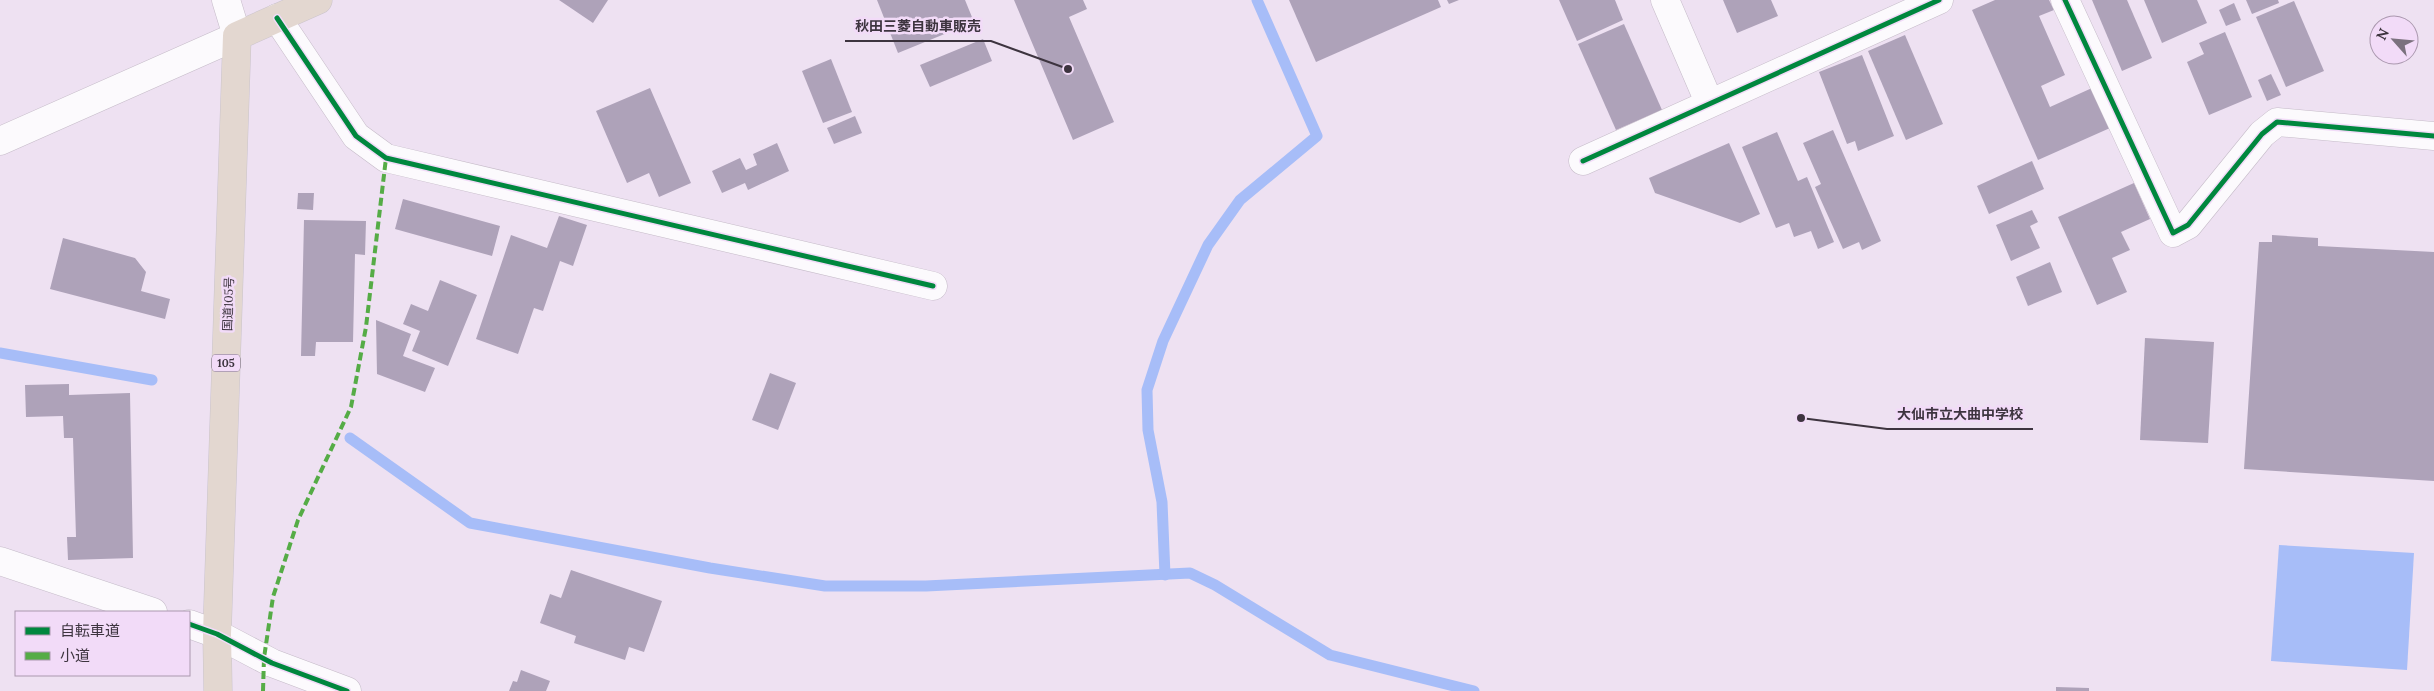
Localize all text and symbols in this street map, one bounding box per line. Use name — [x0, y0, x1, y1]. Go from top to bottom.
callout: 秋田三菱自動車販売 — [845, 12, 991, 41]
north arrow — [2369, 15, 2419, 65]
text: 秋田三菱自動車販売 — [855, 17, 981, 35]
text: N — [2372, 25, 2393, 43]
street label: 国道105号 — [220, 277, 236, 331]
road number: 105 — [212, 354, 240, 372]
callout: 大仙市立大曲中学校 — [1887, 400, 2033, 429]
text: 大仙市立大曲中学校 — [1897, 405, 2023, 423]
legend — [15, 611, 190, 676]
text: 自転車道 — [60, 621, 120, 640]
text: 小道 — [60, 646, 90, 665]

